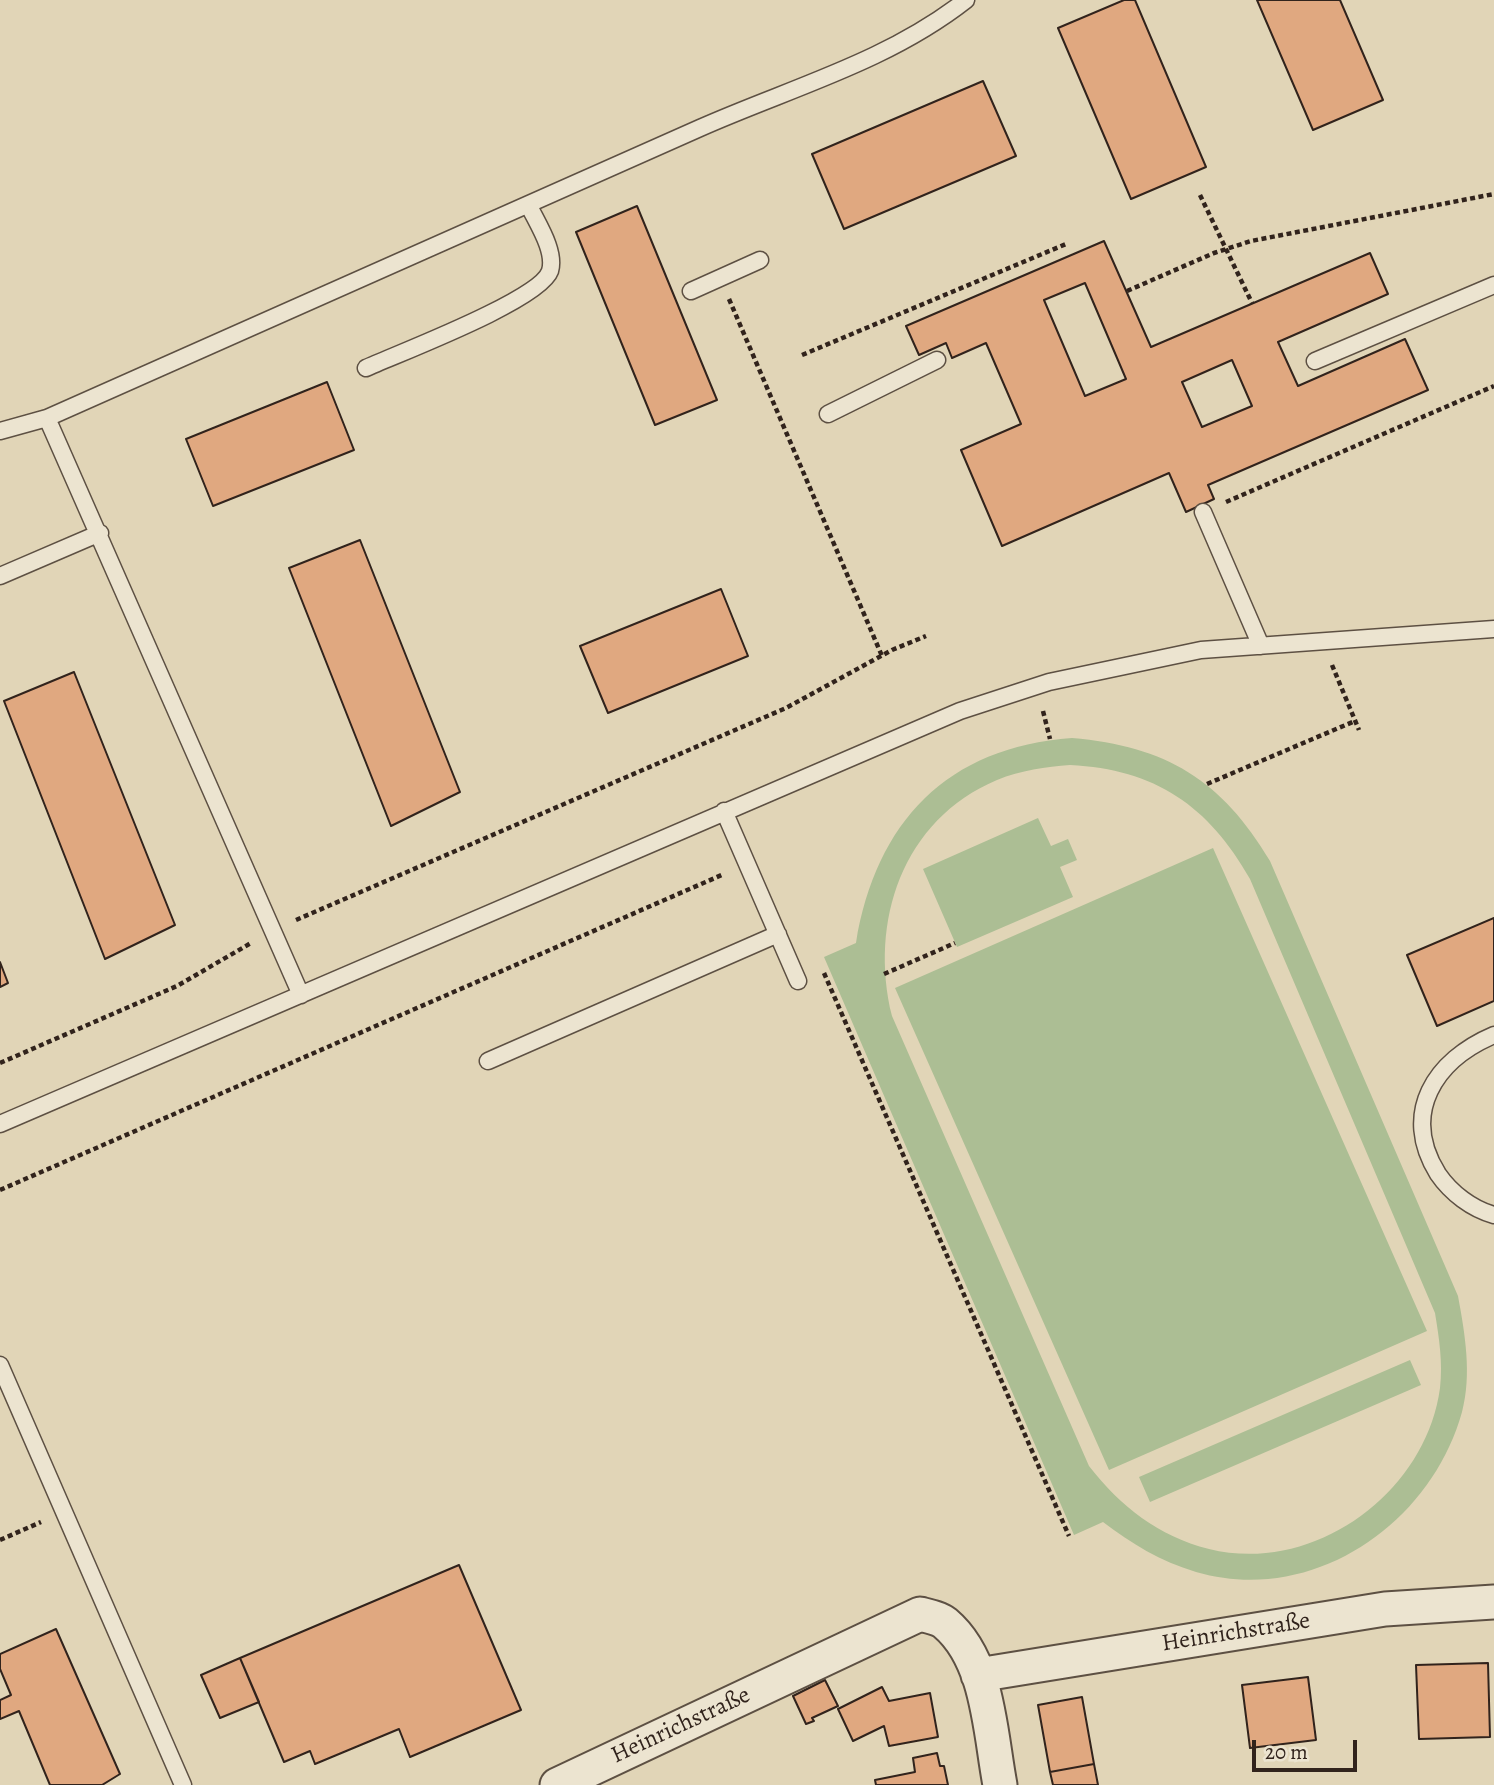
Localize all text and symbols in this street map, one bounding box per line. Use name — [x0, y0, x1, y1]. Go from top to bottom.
street label: Heinrichstraße — [1160, 1607, 1312, 1659]
street label: Heinrichstraße — [607, 1681, 755, 1771]
scale bar — [1256, 1726, 1361, 1770]
text: 20 m — [1265, 1738, 1308, 1766]

